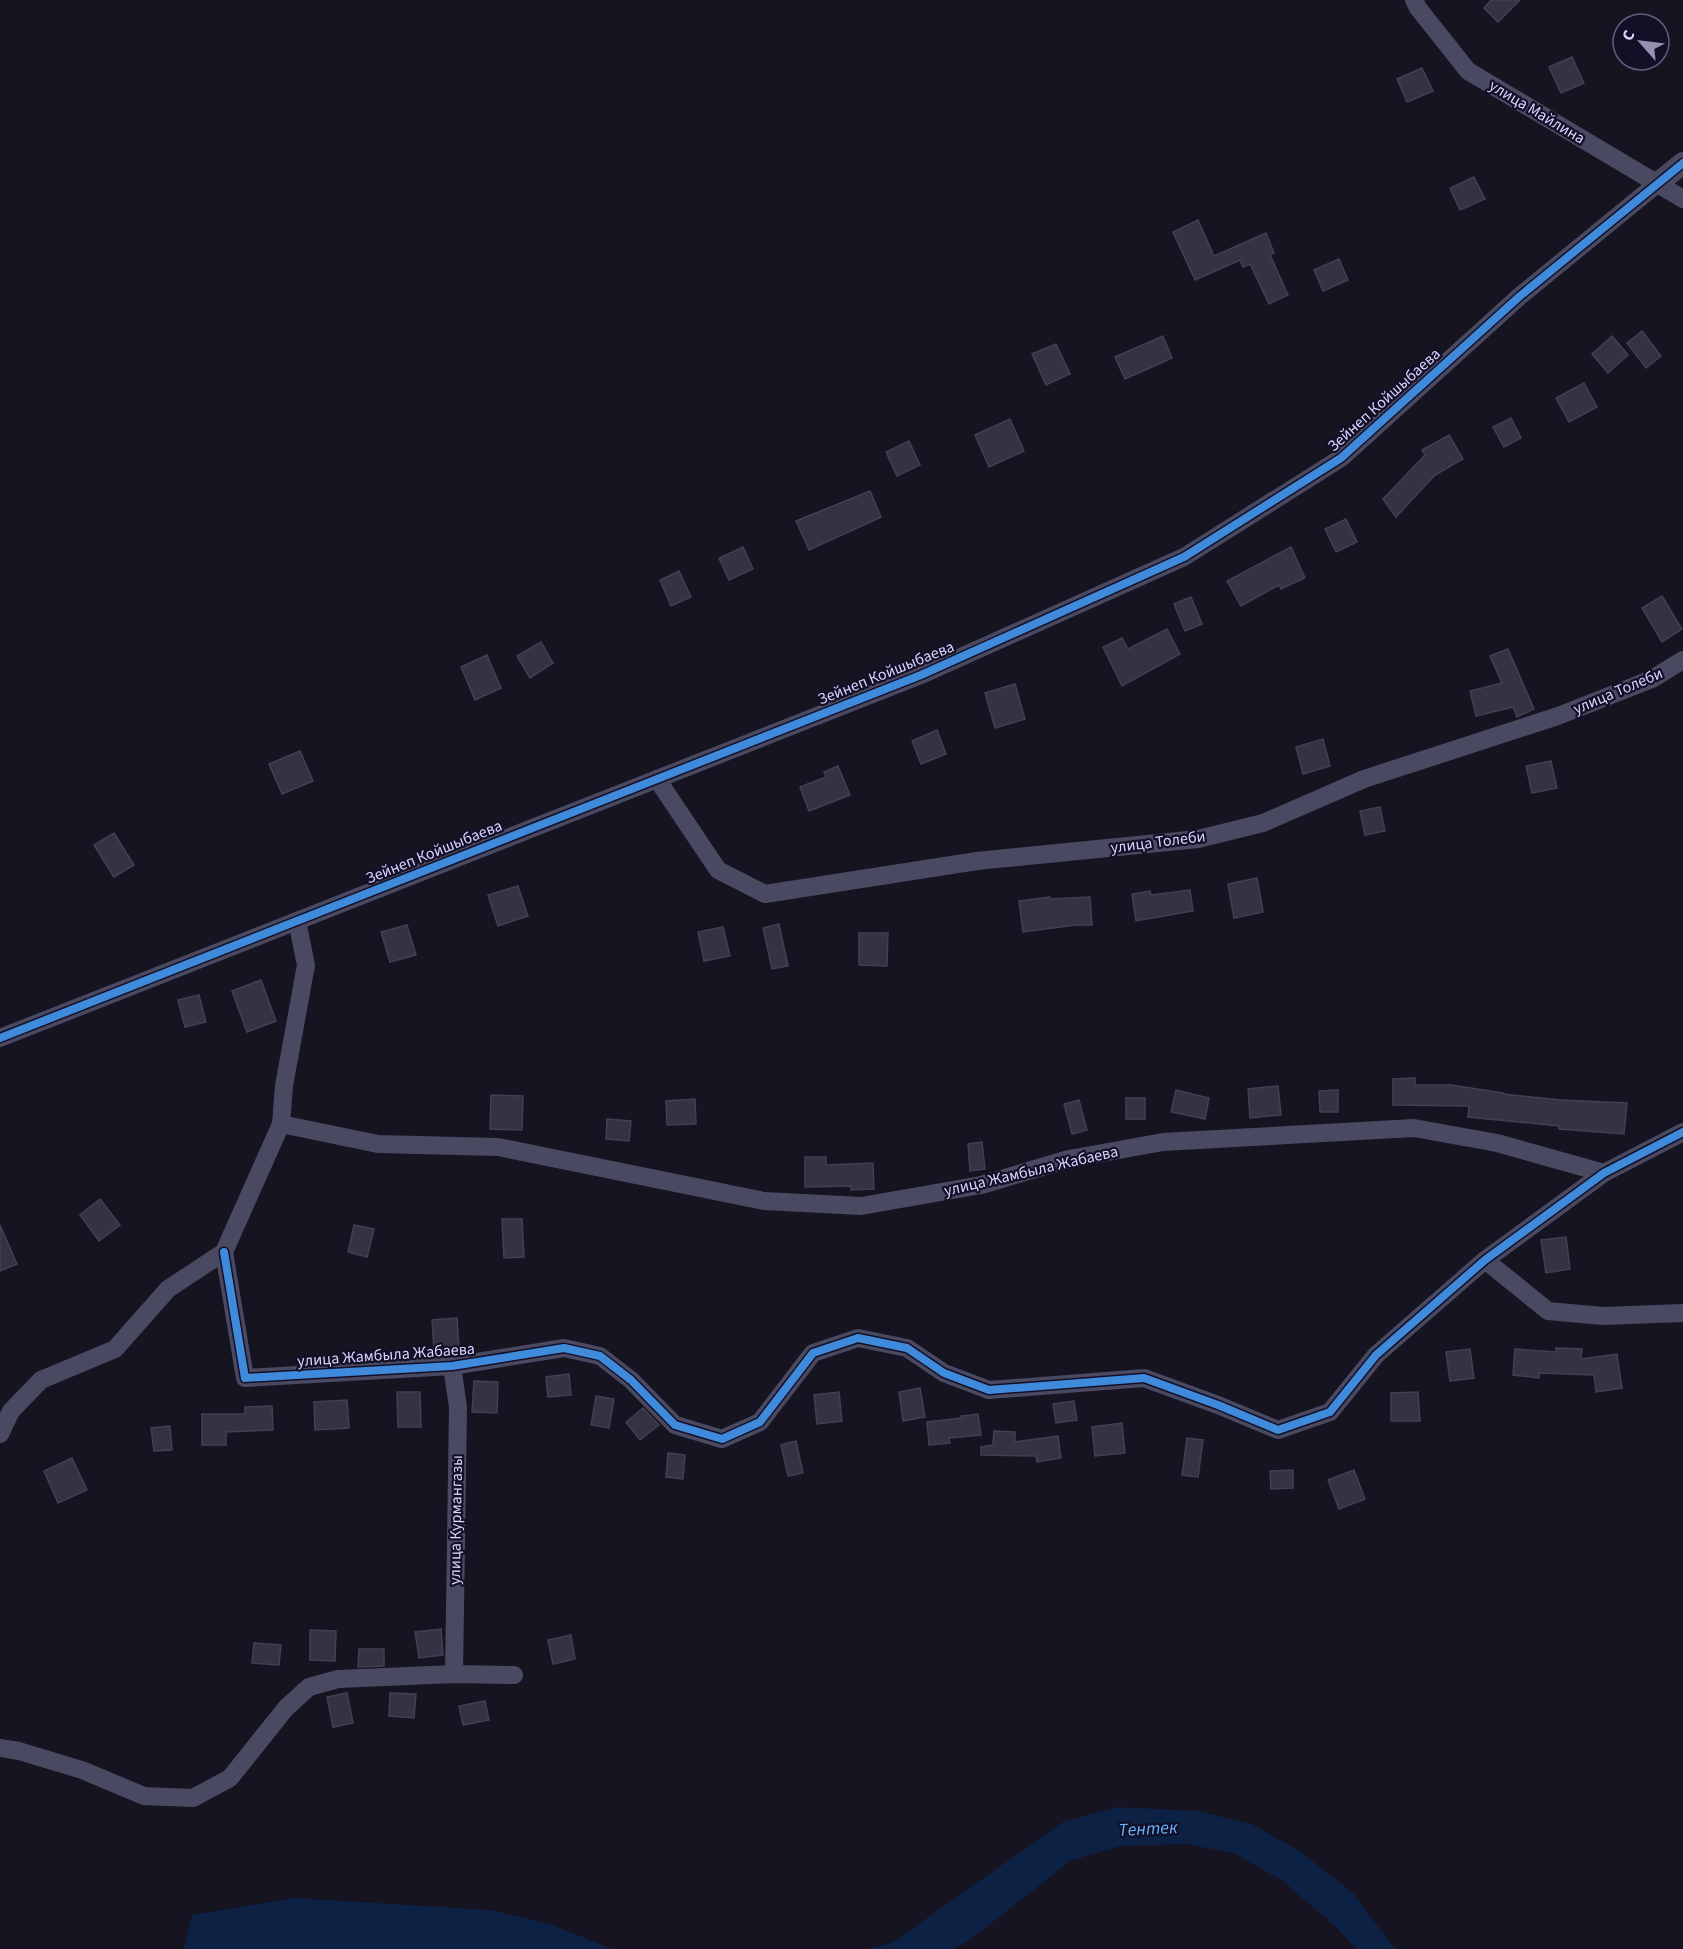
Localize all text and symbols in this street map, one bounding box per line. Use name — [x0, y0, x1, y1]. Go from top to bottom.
north arrow — [1611, 12, 1671, 72]
text: С — [1617, 26, 1641, 45]
street label: улица Майлина — [1485, 75, 1589, 149]
street label: Зейнеп Койшыбаева — [1323, 343, 1445, 457]
street label: Зейнеп Койшыбаева — [815, 636, 957, 710]
street label: улица Толеби — [1570, 662, 1666, 720]
street label: Зейнеп Койшыбаева — [363, 815, 505, 889]
street label: улица Толеби — [1109, 825, 1207, 859]
street label: улица Жамбыла Жабаева — [942, 1140, 1120, 1202]
street label: улица Жамбыла Жабаева — [296, 1338, 476, 1372]
street label: улица Курмангазы — [444, 1455, 468, 1585]
water label: Тентек — [1118, 1815, 1179, 1843]

